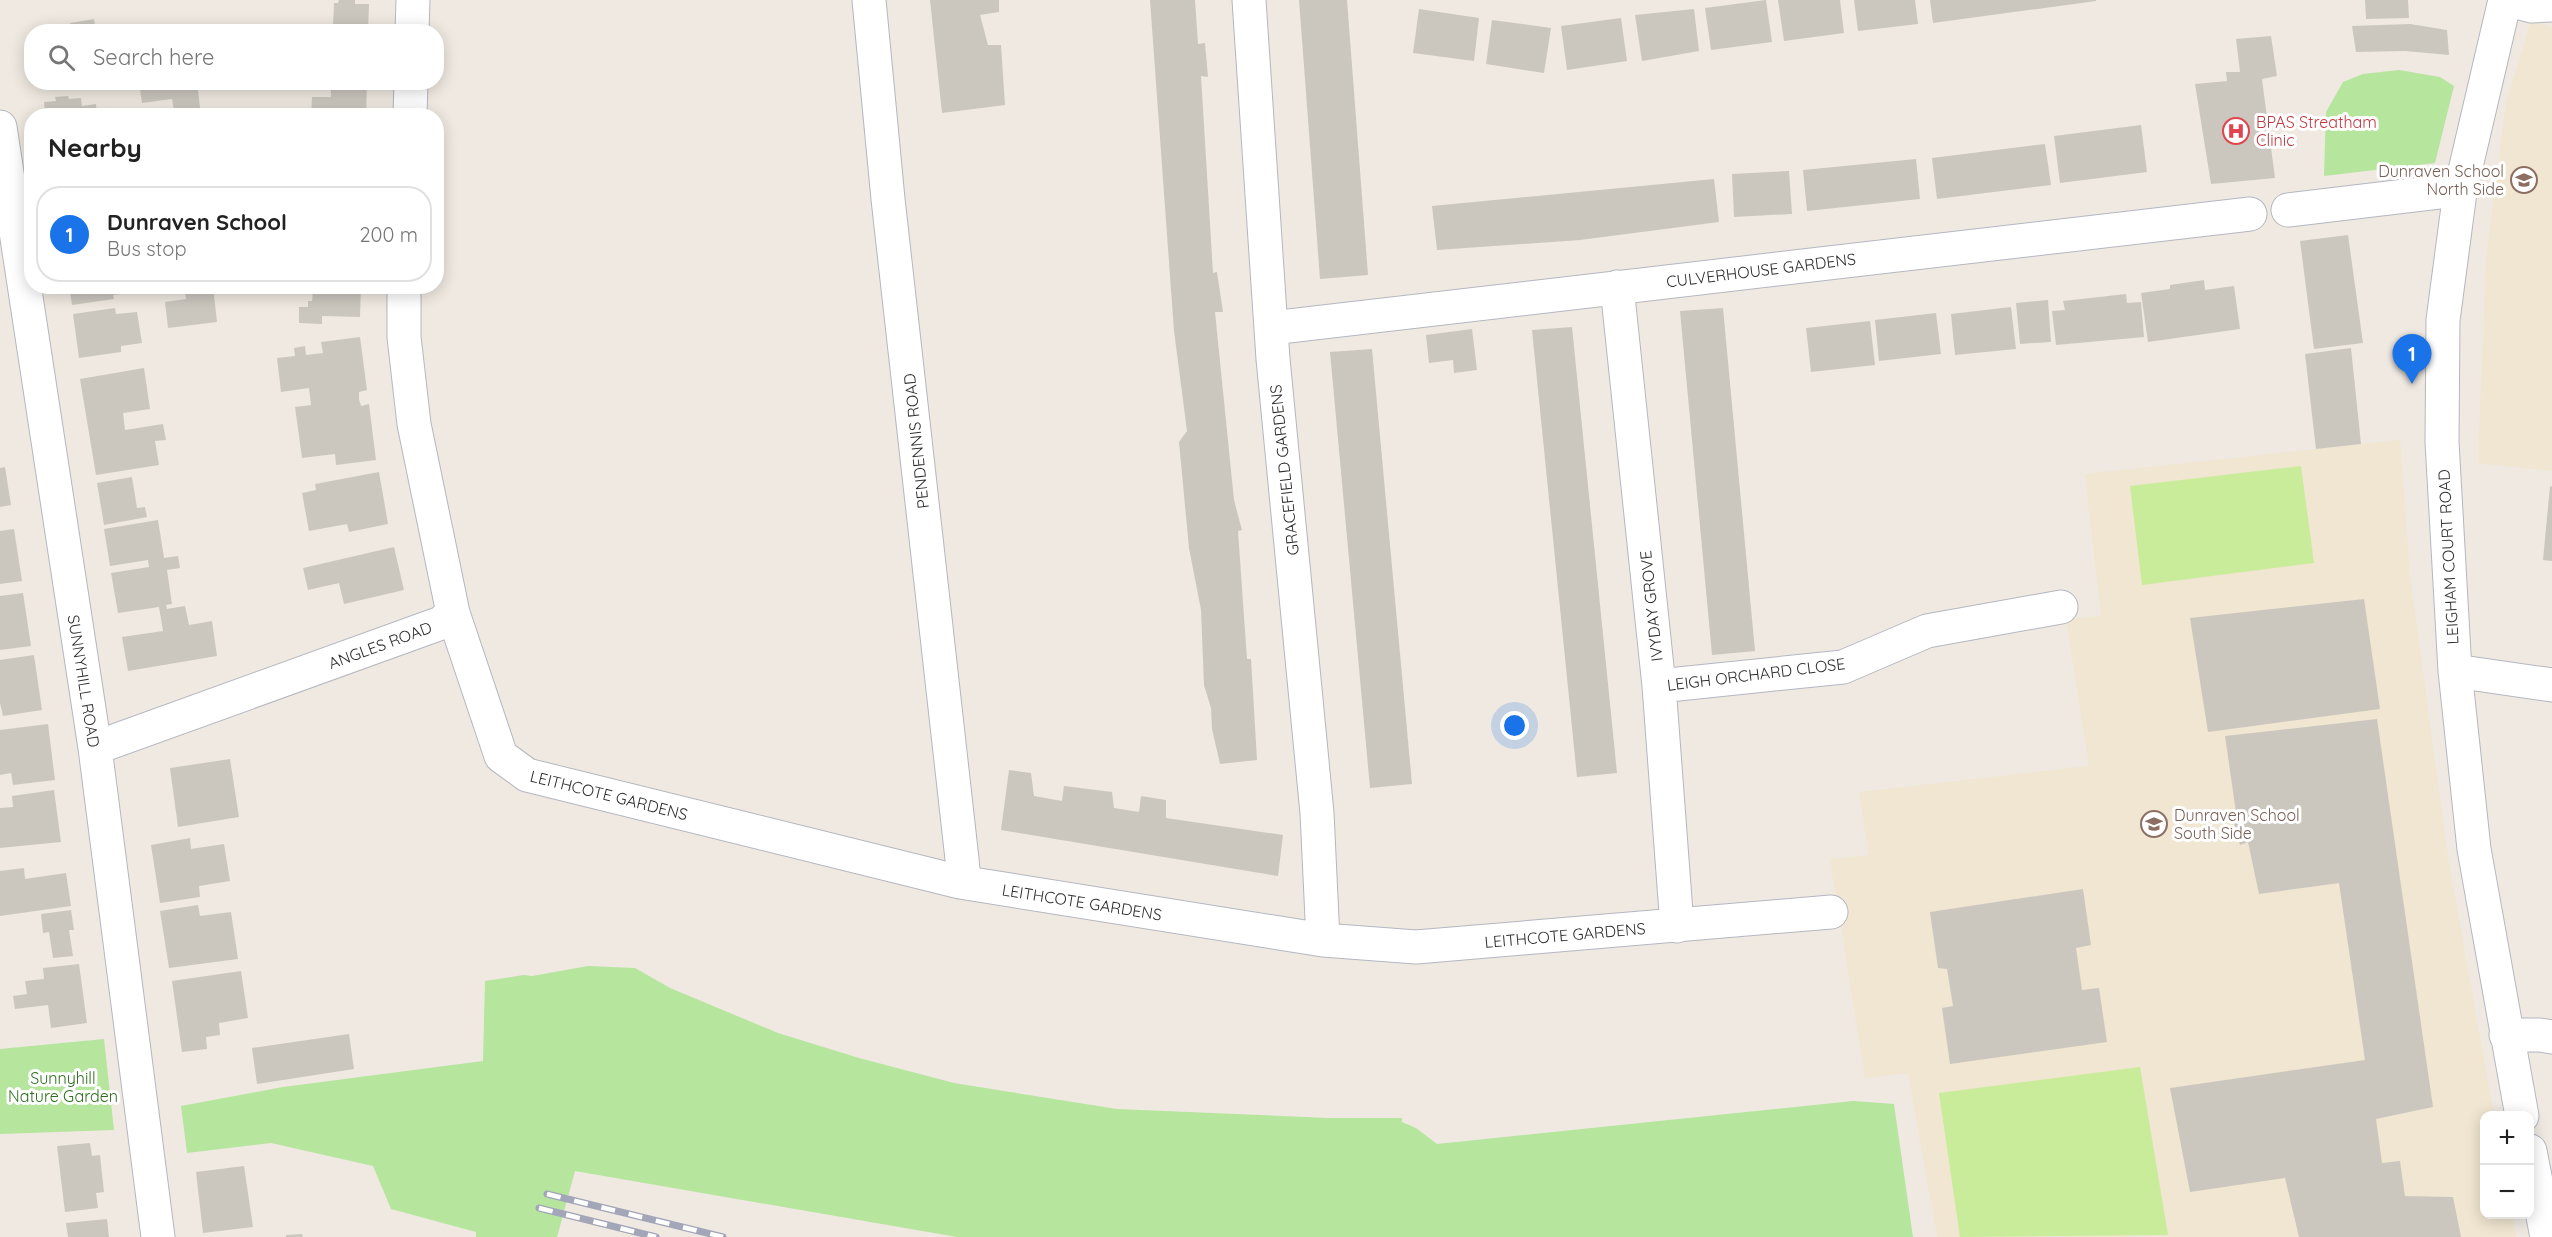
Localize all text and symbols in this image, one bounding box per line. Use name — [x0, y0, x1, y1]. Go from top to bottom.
search box — [24, 24, 444, 90]
icon: search — [45, 41, 78, 74]
text: Search here — [93, 43, 214, 71]
place label: BPAS Streatham Clinic — [2256, 112, 2377, 150]
hospital icon: BPAS Streatham Clinic — [2221, 116, 2251, 146]
text: Nearby — [48, 131, 142, 164]
place label: Dunraven School North Side — [2378, 161, 2504, 199]
school or university icon: Dunraven School North Side — [2509, 165, 2539, 195]
text: Dunraven School — [107, 208, 287, 236]
text: 1 — [66, 222, 73, 247]
text: 200 m — [359, 222, 418, 247]
text: Bus stop — [107, 236, 187, 261]
street label: CULVERHOUSE GARDENS — [1665, 248, 1857, 292]
pin: 1 — [2392, 334, 2432, 384]
street label: PENDENNIS ROAD — [899, 372, 933, 510]
street label: GRACEFIELD GARDENS — [1265, 384, 1303, 556]
street label: LEIGHAM COURT ROAD — [2433, 469, 2463, 645]
street label: IVYDAY GROVE — [1635, 550, 1667, 662]
street label: SUNNYHILL ROAD — [64, 613, 104, 749]
street label: ANGLES ROAD — [326, 617, 434, 673]
street label: LEIGH ORCHARD CLOSE — [1666, 653, 1846, 695]
your location — [1500, 711, 1529, 740]
street label: LEITHCOTE GARDENS — [528, 766, 690, 824]
place label: Dunraven School South Side — [2174, 805, 2300, 843]
school or university icon: Dunraven School South Side — [2139, 809, 2169, 839]
street label: LEITHCOTE GARDENS — [1001, 879, 1163, 925]
street label: LEITHCOTE GARDENS — [1484, 918, 1646, 952]
park label: Sunnyhill Nature Garden — [8, 1068, 118, 1106]
map controls — [2480, 1111, 2534, 1219]
button: + — [2480, 1111, 2534, 1165]
button: − — [2480, 1165, 2534, 1219]

